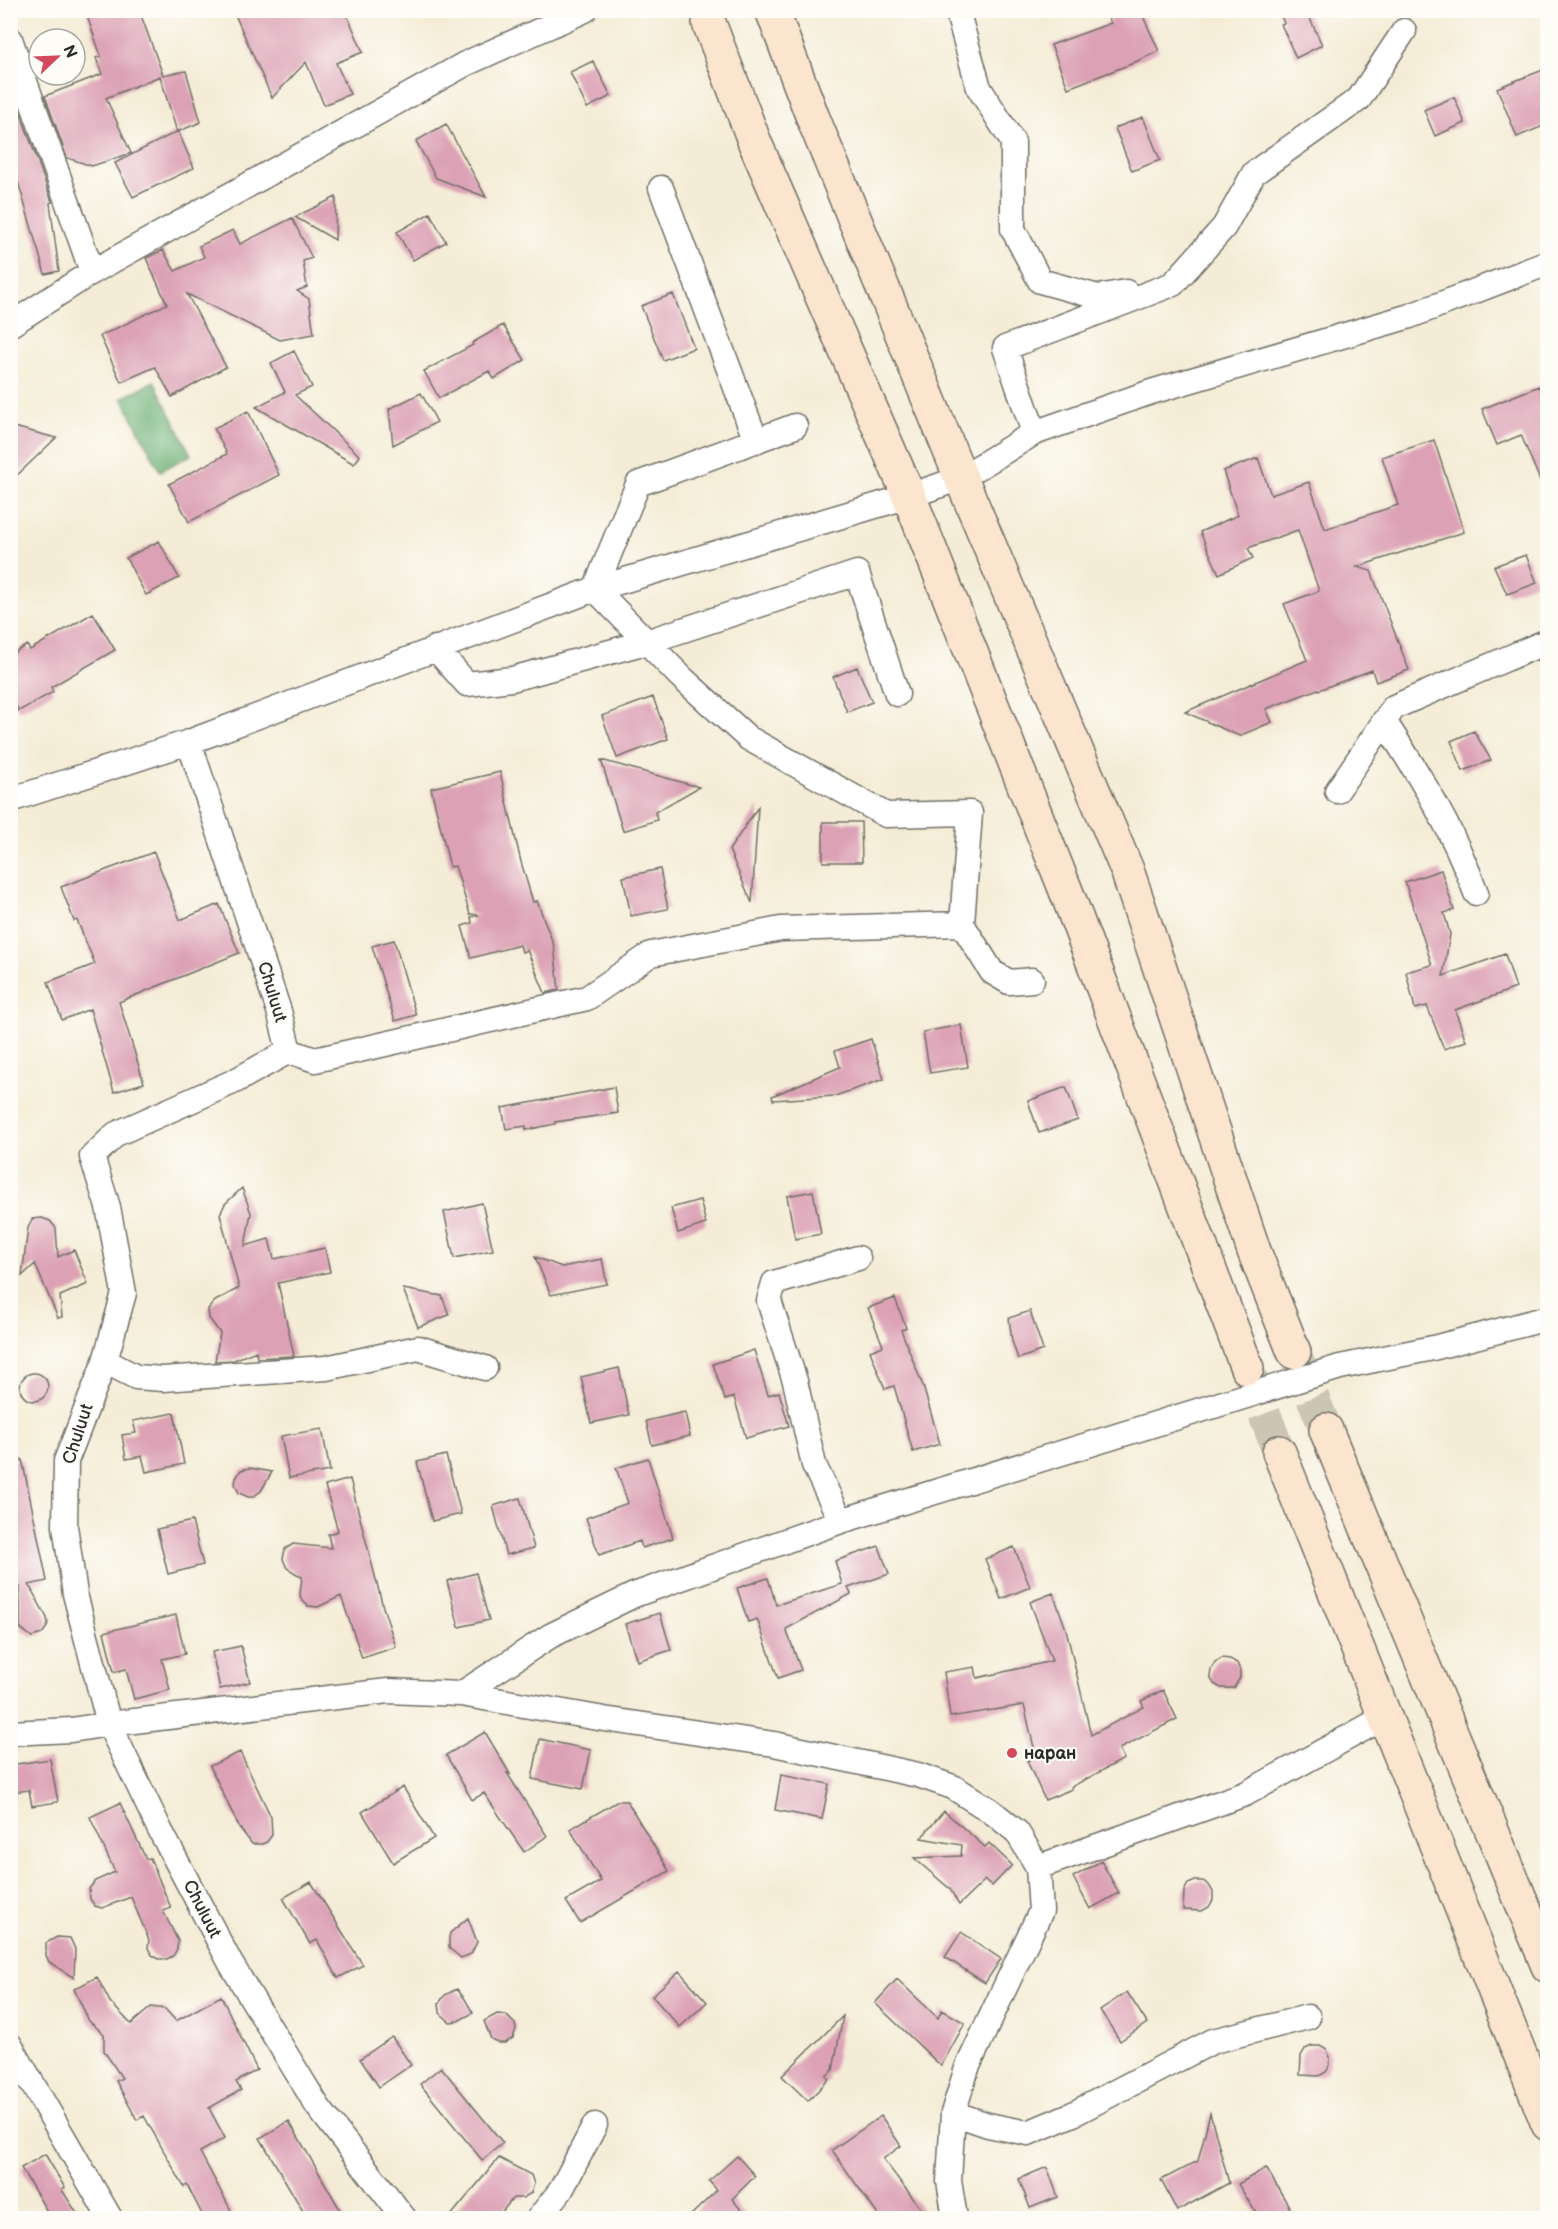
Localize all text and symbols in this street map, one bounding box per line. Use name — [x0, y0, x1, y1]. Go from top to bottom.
north arrow — [27, 27, 87, 87]
text: N — [58, 42, 81, 61]
street label: Chuluut — [253, 959, 291, 1025]
street label: Chuluut — [58, 1401, 98, 1467]
place label: наран — [1024, 1743, 1076, 1764]
marker: наран — [1005, 1746, 1019, 1760]
street label: Chuluut — [179, 1876, 226, 1942]

